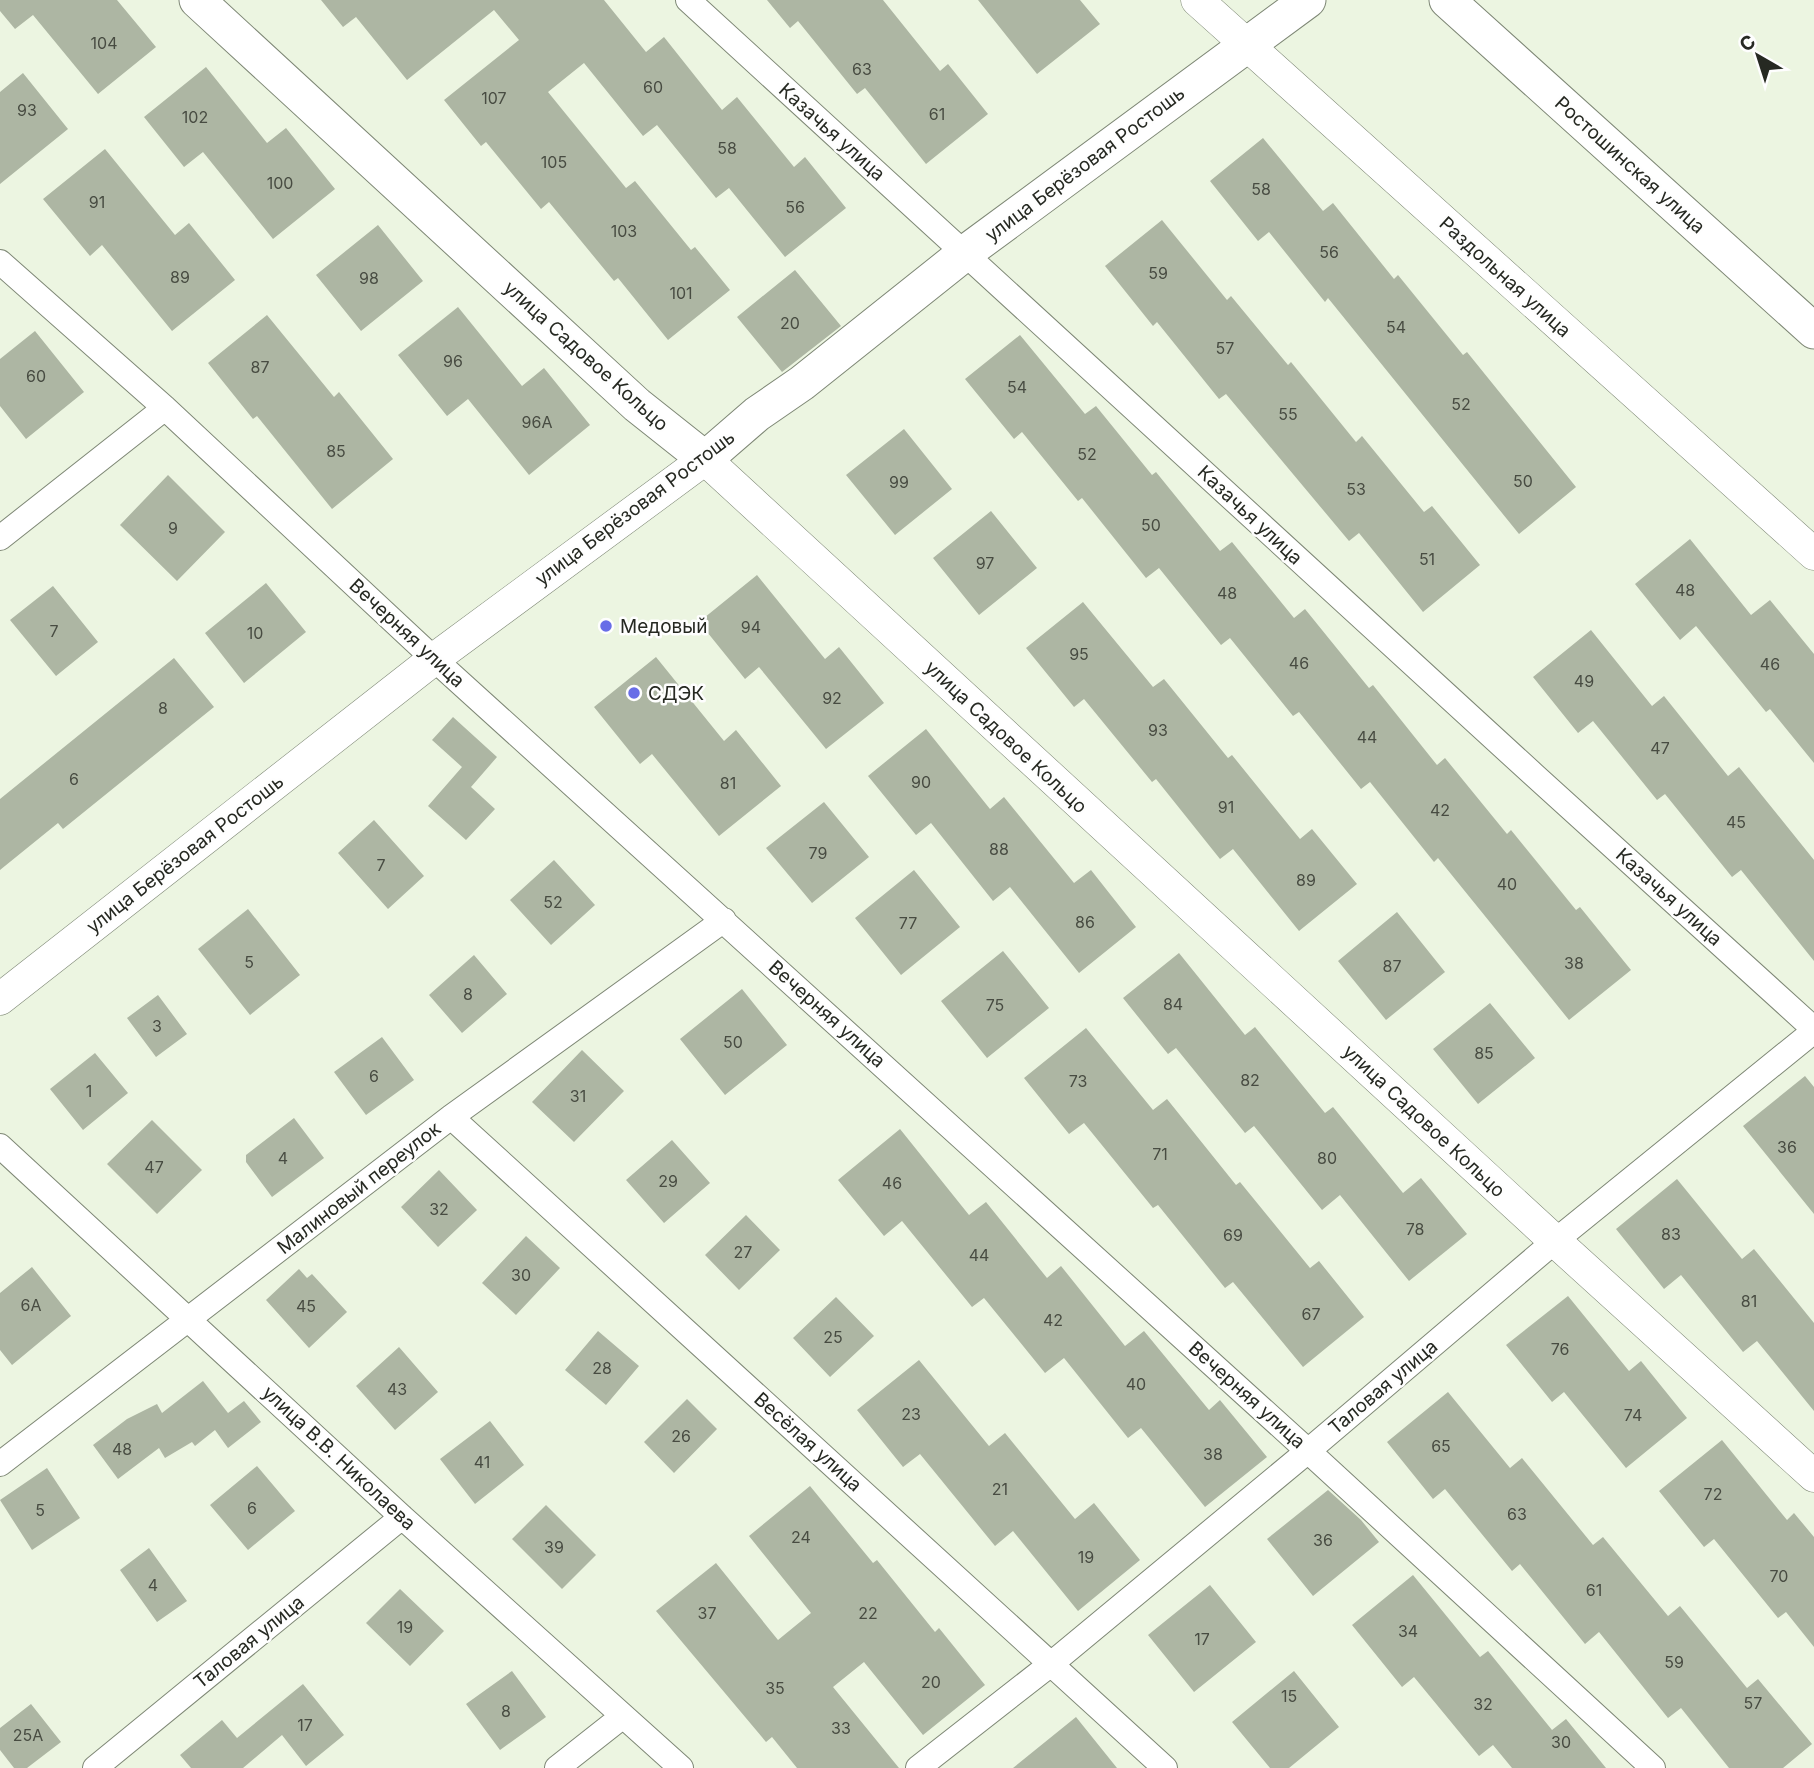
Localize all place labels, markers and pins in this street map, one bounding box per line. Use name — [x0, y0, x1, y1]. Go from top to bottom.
place label: Медовый — [620, 615, 708, 638]
marker: Медовый — [598, 618, 614, 634]
place label: СДЭК — [648, 682, 704, 705]
marker: СДЭК — [626, 685, 642, 701]

